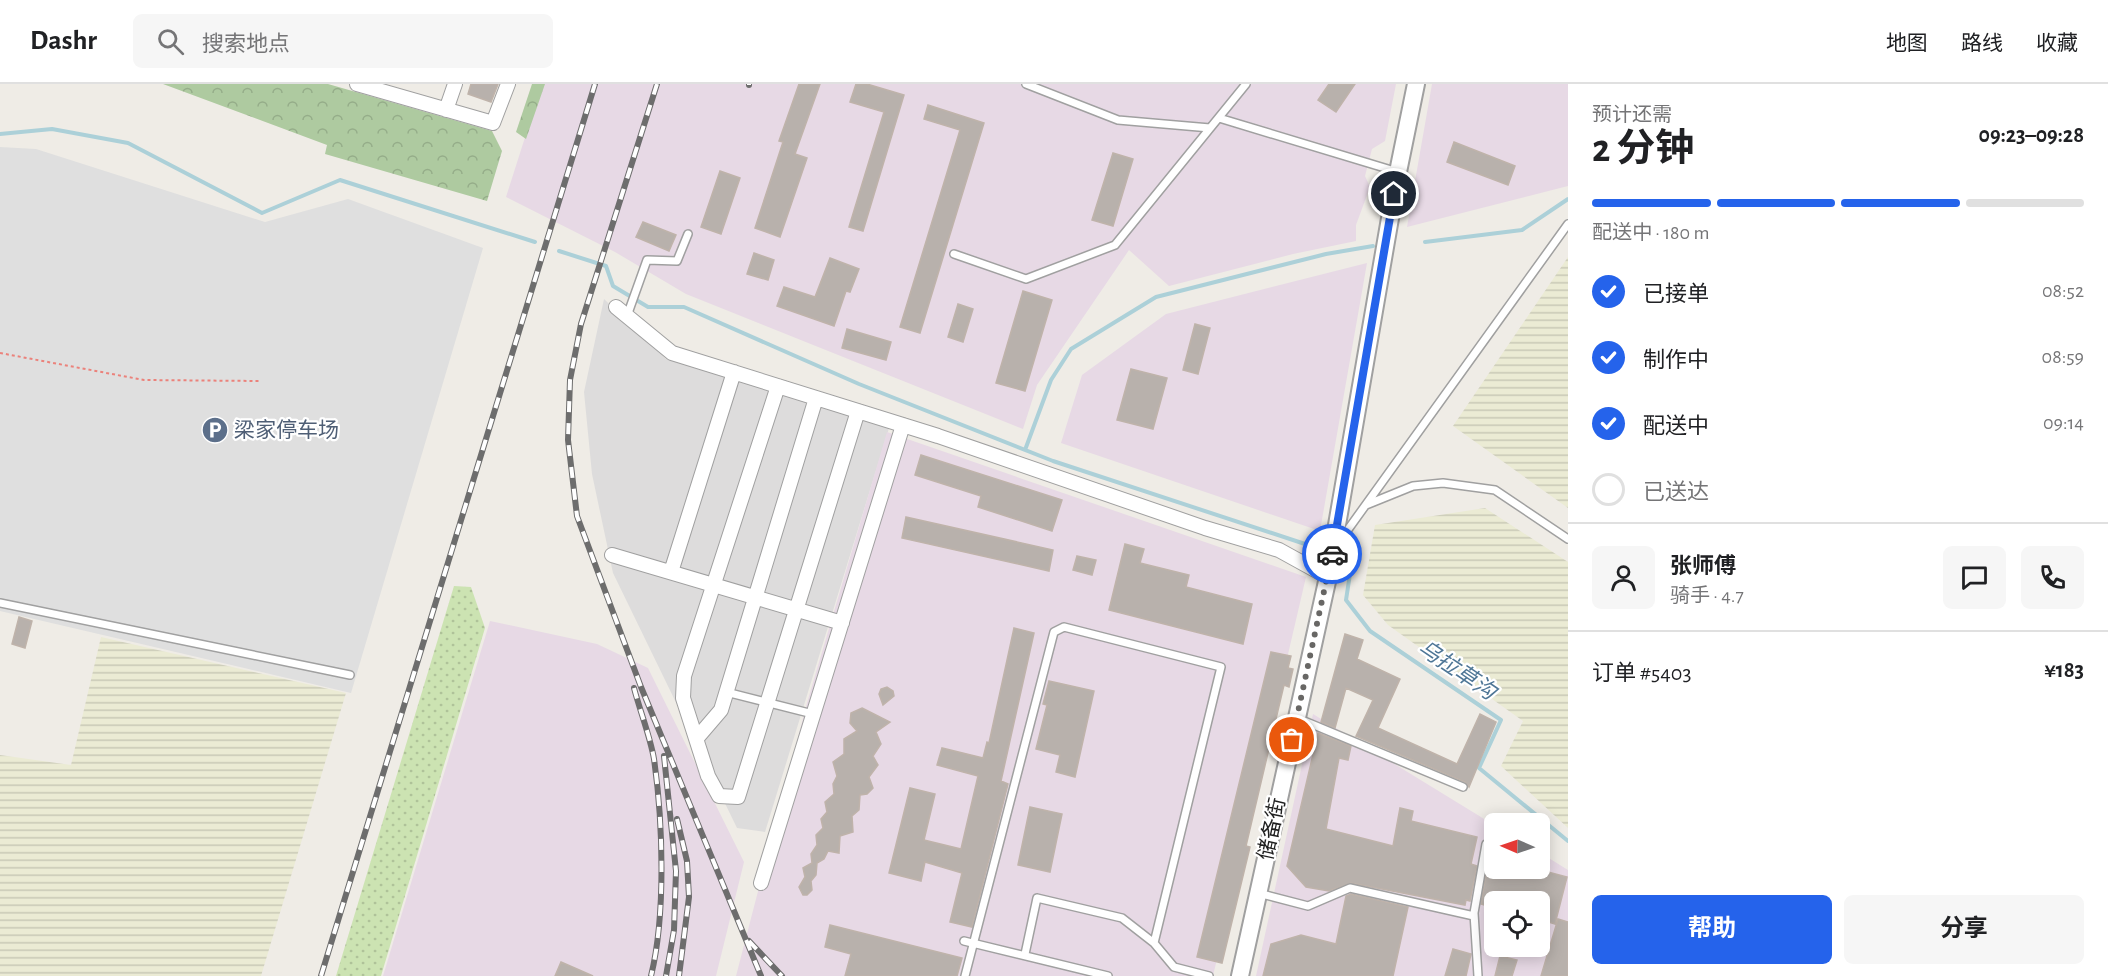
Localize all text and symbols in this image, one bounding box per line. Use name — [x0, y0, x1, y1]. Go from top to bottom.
search box — [133, 14, 553, 68]
icon: search — [154, 25, 187, 58]
text: Dashr — [30, 27, 97, 55]
text: 搜索地点 — [202, 33, 290, 55]
text: 地图 — [1886, 33, 1928, 54]
text: 路线 — [1961, 33, 2003, 54]
text: 收藏 — [2036, 33, 2078, 54]
text: 预计还需 — [1592, 105, 1672, 125]
text: 09:23–09:28 — [1979, 124, 2084, 146]
text: 2 分钟 — [1592, 130, 1694, 169]
pin — [1368, 168, 1419, 219]
icon: home — [1377, 177, 1410, 210]
text: 配送中 · 180 m — [1592, 223, 1709, 243]
icon: check — [1592, 275, 1625, 308]
text: 08:52 — [2042, 281, 2084, 301]
text: 已接单 — [1643, 283, 1709, 305]
icon: check — [1592, 341, 1625, 374]
text: 08:59 — [2042, 347, 2084, 367]
text: 制作中 — [1643, 349, 1709, 371]
icon: check — [1592, 407, 1625, 440]
text: 09:14 — [2043, 413, 2084, 433]
parking icon: 梁家停车场 — [200, 415, 230, 445]
text: 配送中 — [1643, 415, 1709, 437]
place label: 梁家停车场 — [234, 419, 339, 441]
text: 已送达 — [1643, 481, 1709, 503]
courier — [1302, 524, 1362, 584]
icon: car — [1316, 538, 1349, 571]
button: person — [1592, 546, 1655, 609]
button: chat — [1943, 546, 2006, 609]
button: phone — [2021, 546, 2084, 609]
text: 张师傅 — [1670, 555, 1736, 577]
text: 骑手 · 4.7 — [1670, 586, 1744, 606]
water label: 乌拉草沟 — [1414, 635, 1502, 705]
text: ¥183 — [2044, 659, 2084, 681]
text: 订单 #5403 — [1592, 662, 1691, 684]
pin — [1266, 714, 1317, 765]
icon: bag — [1275, 723, 1308, 756]
street label: 储备街 — [1254, 796, 1289, 862]
north arrow — [1484, 813, 1550, 879]
map controls — [1484, 813, 1550, 957]
button: locate — [1484, 891, 1550, 957]
button: 帮助 — [1592, 895, 1832, 964]
button: 分享 — [1844, 895, 2084, 964]

